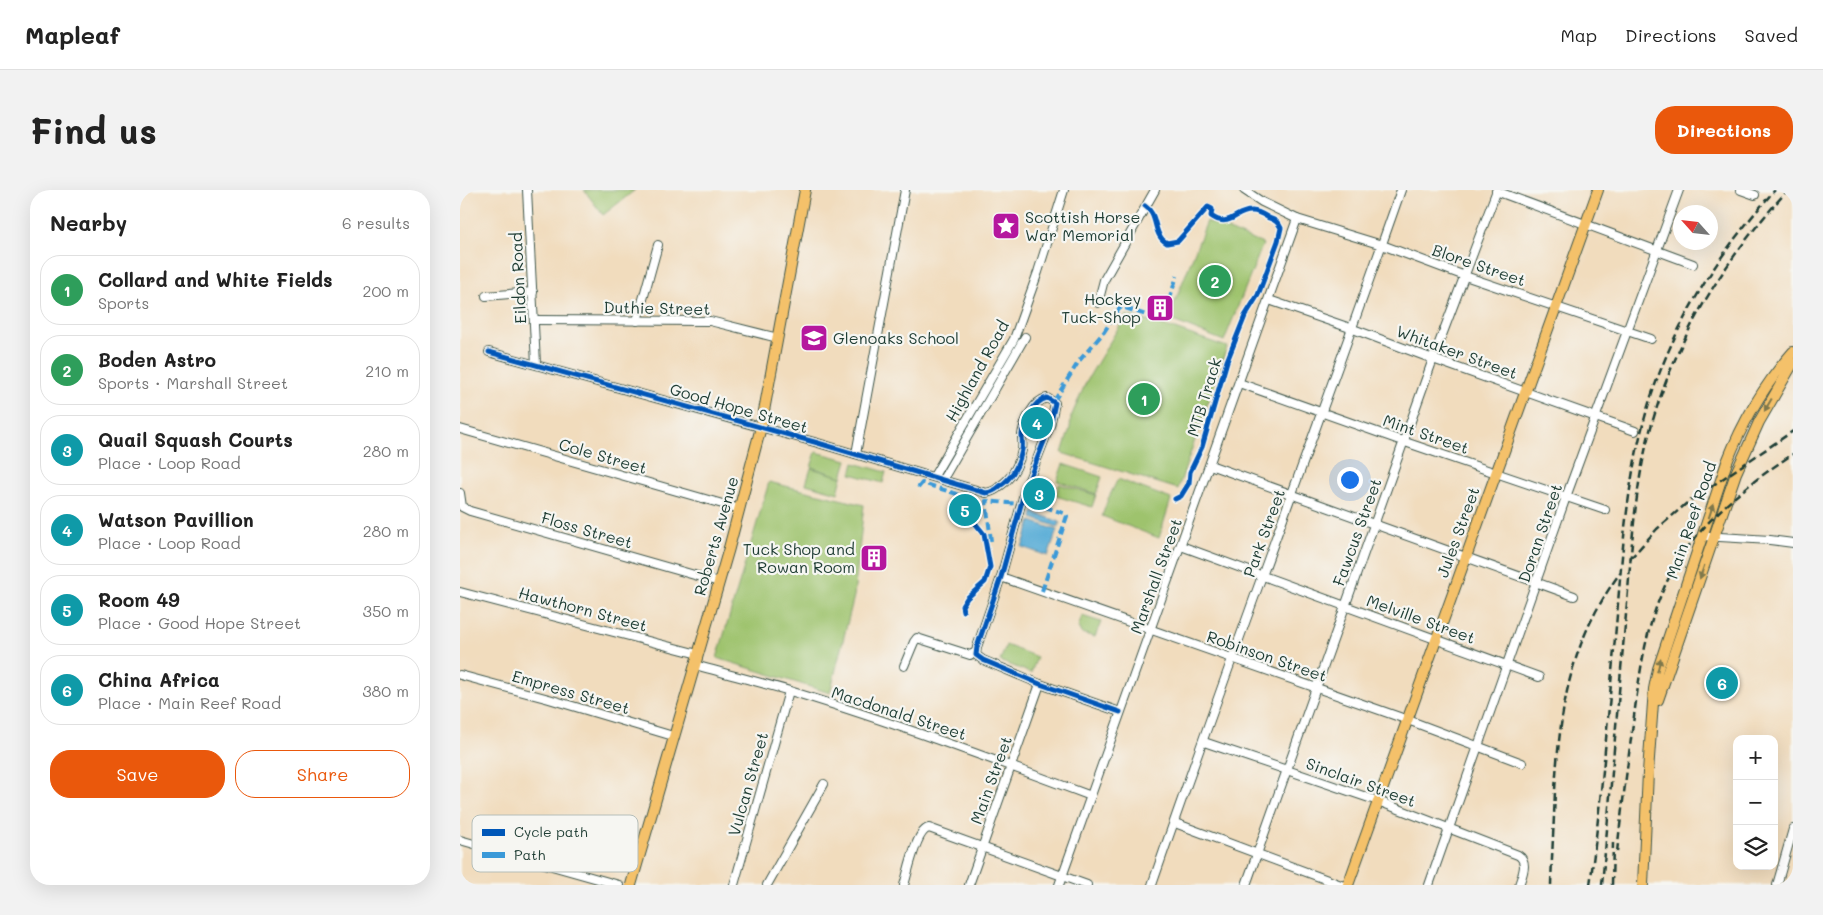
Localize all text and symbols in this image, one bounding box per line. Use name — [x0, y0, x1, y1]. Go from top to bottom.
text: Mapleaf — [25, 19, 120, 50]
text: Map — [1560, 23, 1597, 47]
text: Directions — [1625, 23, 1717, 47]
text: Saved — [1745, 23, 1798, 47]
button: Directions — [1655, 106, 1793, 154]
text: Find us — [30, 107, 157, 153]
north arrow — [1673, 205, 1718, 250]
place label: Scottish Horse War Memorial — [1025, 206, 1140, 245]
text: Nearby — [50, 209, 127, 236]
place icon: Scottish Horse War Memorial — [991, 211, 1021, 241]
text: 6 results — [342, 212, 410, 233]
street label: Eildon Road — [505, 232, 530, 324]
street label: Blore Street — [1430, 239, 1529, 290]
pin: 2 — [1199, 262, 1231, 300]
text: Collard and White Fields — [98, 267, 333, 292]
text: 1 — [63, 280, 71, 301]
text: 200 m — [362, 280, 409, 301]
place label: Hockey Tuck-Shop — [1061, 288, 1141, 327]
text: Sports — [98, 292, 149, 313]
building icon: Hockey Tuck-Shop — [1145, 293, 1175, 323]
street label: Duthie Street — [604, 296, 711, 319]
street label: Highland Road — [940, 316, 1013, 425]
street label: Whitaker Street — [1394, 320, 1521, 383]
school or university icon: Glenoaks School — [799, 323, 829, 353]
place label: Glenoaks School — [833, 327, 959, 348]
text: Boden Astro — [98, 347, 216, 372]
street label: MTB Track — [1182, 355, 1225, 439]
text: 2 — [63, 360, 71, 381]
text: 210 m — [365, 360, 409, 381]
text: Sports · Marshall Street — [98, 372, 288, 393]
street label: Good Hope Street — [668, 378, 811, 437]
pin: 1 — [1128, 380, 1160, 418]
one-way arrow — [1764, 398, 1772, 412]
pin: 4 — [1021, 404, 1053, 442]
street label: Mint Street — [1380, 409, 1472, 458]
text: Quail Squash Courts — [98, 427, 293, 452]
street label: Cole Street — [557, 433, 650, 478]
text: 3 — [62, 440, 72, 461]
text: 280 m — [363, 440, 409, 461]
text: Place · Loop Road — [98, 452, 241, 473]
street label: Main Reef Road — [1661, 458, 1720, 581]
your location — [1337, 467, 1363, 493]
street label: Roberts Avenue — [688, 474, 743, 598]
pin: 3 — [1023, 475, 1055, 513]
street label: Fawcus Street — [1327, 475, 1386, 589]
street label: Doran Street — [1513, 481, 1566, 585]
street label: Jules Street — [1431, 483, 1484, 580]
street label: Park Street — [1238, 486, 1289, 580]
pin: 5 — [949, 491, 981, 529]
one-way arrow — [1707, 503, 1715, 518]
street label: Floss Street — [539, 506, 635, 553]
text: Watson Pavillion — [98, 507, 254, 532]
street label: Marshall Street — [1125, 515, 1186, 637]
text: 4 — [62, 520, 72, 541]
text: 280 m — [363, 520, 409, 541]
text: Place · Loop Road — [98, 532, 241, 553]
place label: Tuck Shop and Rowan Room — [743, 538, 855, 577]
building icon: Tuck Shop and Rowan Room — [859, 543, 889, 573]
one-way arrow — [1698, 565, 1705, 580]
street label: Hawthorn Street — [517, 581, 650, 636]
text: Room 49 — [98, 587, 180, 612]
street label: Melville Street — [1364, 589, 1478, 648]
text: 5 — [62, 600, 72, 621]
text: 350 m — [363, 600, 409, 621]
text: Place · Good Hope Street — [98, 612, 301, 633]
street label: Robinson Street — [1204, 625, 1330, 686]
one-way arrow — [1655, 657, 1663, 672]
pin: 6 — [1706, 664, 1738, 702]
street label: Empress Street — [510, 665, 632, 718]
text: China Africa — [98, 667, 220, 692]
text: 6 — [62, 680, 72, 701]
text: 380 m — [362, 680, 409, 701]
street label: Macdonald Street — [829, 681, 969, 744]
text: Place · Main Reef Road — [98, 692, 281, 713]
street label: Vulcan Street — [723, 729, 772, 838]
street label: Main Street — [965, 733, 1016, 827]
map controls — [1733, 735, 1778, 870]
button: + — [1733, 735, 1778, 780]
button: Save — [50, 750, 225, 798]
button: Share — [235, 750, 410, 798]
street label: Sinclair Street — [1303, 752, 1419, 811]
button: − — [1733, 780, 1778, 825]
legend — [472, 815, 638, 872]
text: Cycle path — [514, 822, 588, 841]
button: layers — [1733, 825, 1778, 870]
text: Path — [514, 845, 545, 864]

